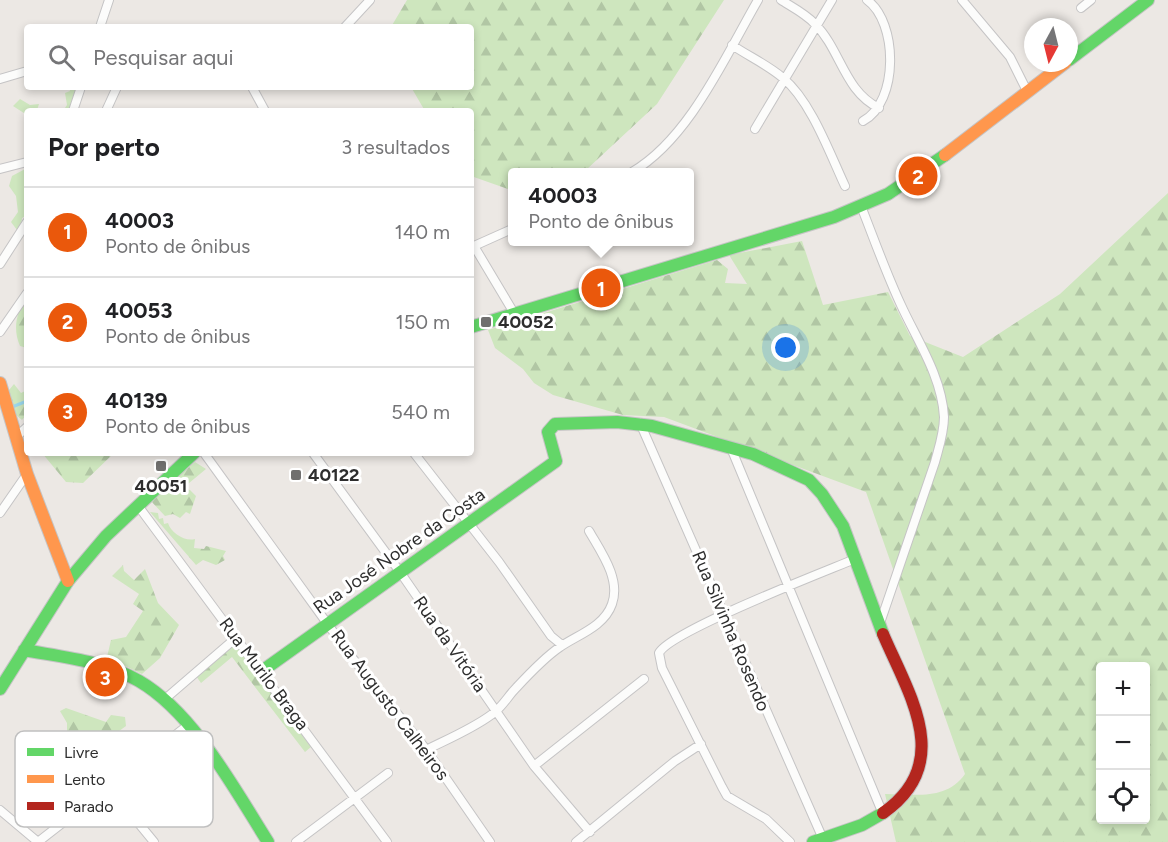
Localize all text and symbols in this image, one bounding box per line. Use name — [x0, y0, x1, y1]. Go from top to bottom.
north arrow — [1024, 18, 1078, 72]
search box — [24, 24, 474, 90]
icon: search — [45, 41, 78, 74]
text: Pesquisar aqui — [93, 44, 234, 71]
text: Por perto — [48, 131, 160, 163]
text: 3 resultados — [341, 135, 450, 159]
pin: 2 — [898, 154, 938, 198]
popup — [508, 168, 694, 246]
text: 40003 — [528, 182, 597, 209]
text: 40003 — [105, 207, 174, 234]
text: Ponto de ônibus — [528, 209, 674, 233]
text: 1 — [63, 220, 72, 244]
text: 140 m — [395, 220, 450, 244]
text: Ponto de ônibus — [105, 234, 250, 258]
pin: 1 — [582, 266, 620, 310]
text: 40053 — [105, 297, 172, 324]
text: 2 — [62, 310, 73, 334]
text: 150 m — [395, 310, 450, 334]
place label: 40052 — [498, 311, 554, 333]
marker: 40052 — [479, 315, 493, 329]
text: Ponto de ônibus — [105, 324, 250, 348]
your location — [771, 333, 800, 362]
text: 40139 — [105, 387, 167, 414]
text: 3 — [62, 400, 73, 424]
text: 540 m — [391, 400, 450, 424]
text: Ponto de ônibus — [105, 414, 250, 438]
marker: 40051 — [154, 459, 168, 473]
place label: 40122 — [308, 464, 360, 486]
marker: 40122 — [289, 468, 303, 482]
place label: 40051 — [135, 475, 187, 497]
street label: Rua José Nobre da Costa — [309, 483, 489, 619]
street label: Rua Silvinha Rosendo — [687, 547, 775, 715]
street label: Rua da Vitória — [409, 592, 491, 696]
street label: Rua Murilo Braga — [214, 613, 314, 735]
street label: Rua Augusto Calheiros — [326, 625, 454, 785]
pin: 3 — [86, 654, 124, 700]
map controls — [1096, 662, 1150, 824]
button: + — [1096, 662, 1150, 716]
button: − — [1096, 716, 1150, 770]
legend — [15, 731, 213, 827]
text: Livre — [64, 743, 99, 762]
text: Lento — [64, 770, 105, 789]
button: locate — [1096, 770, 1150, 824]
text: Parado — [64, 797, 114, 816]

